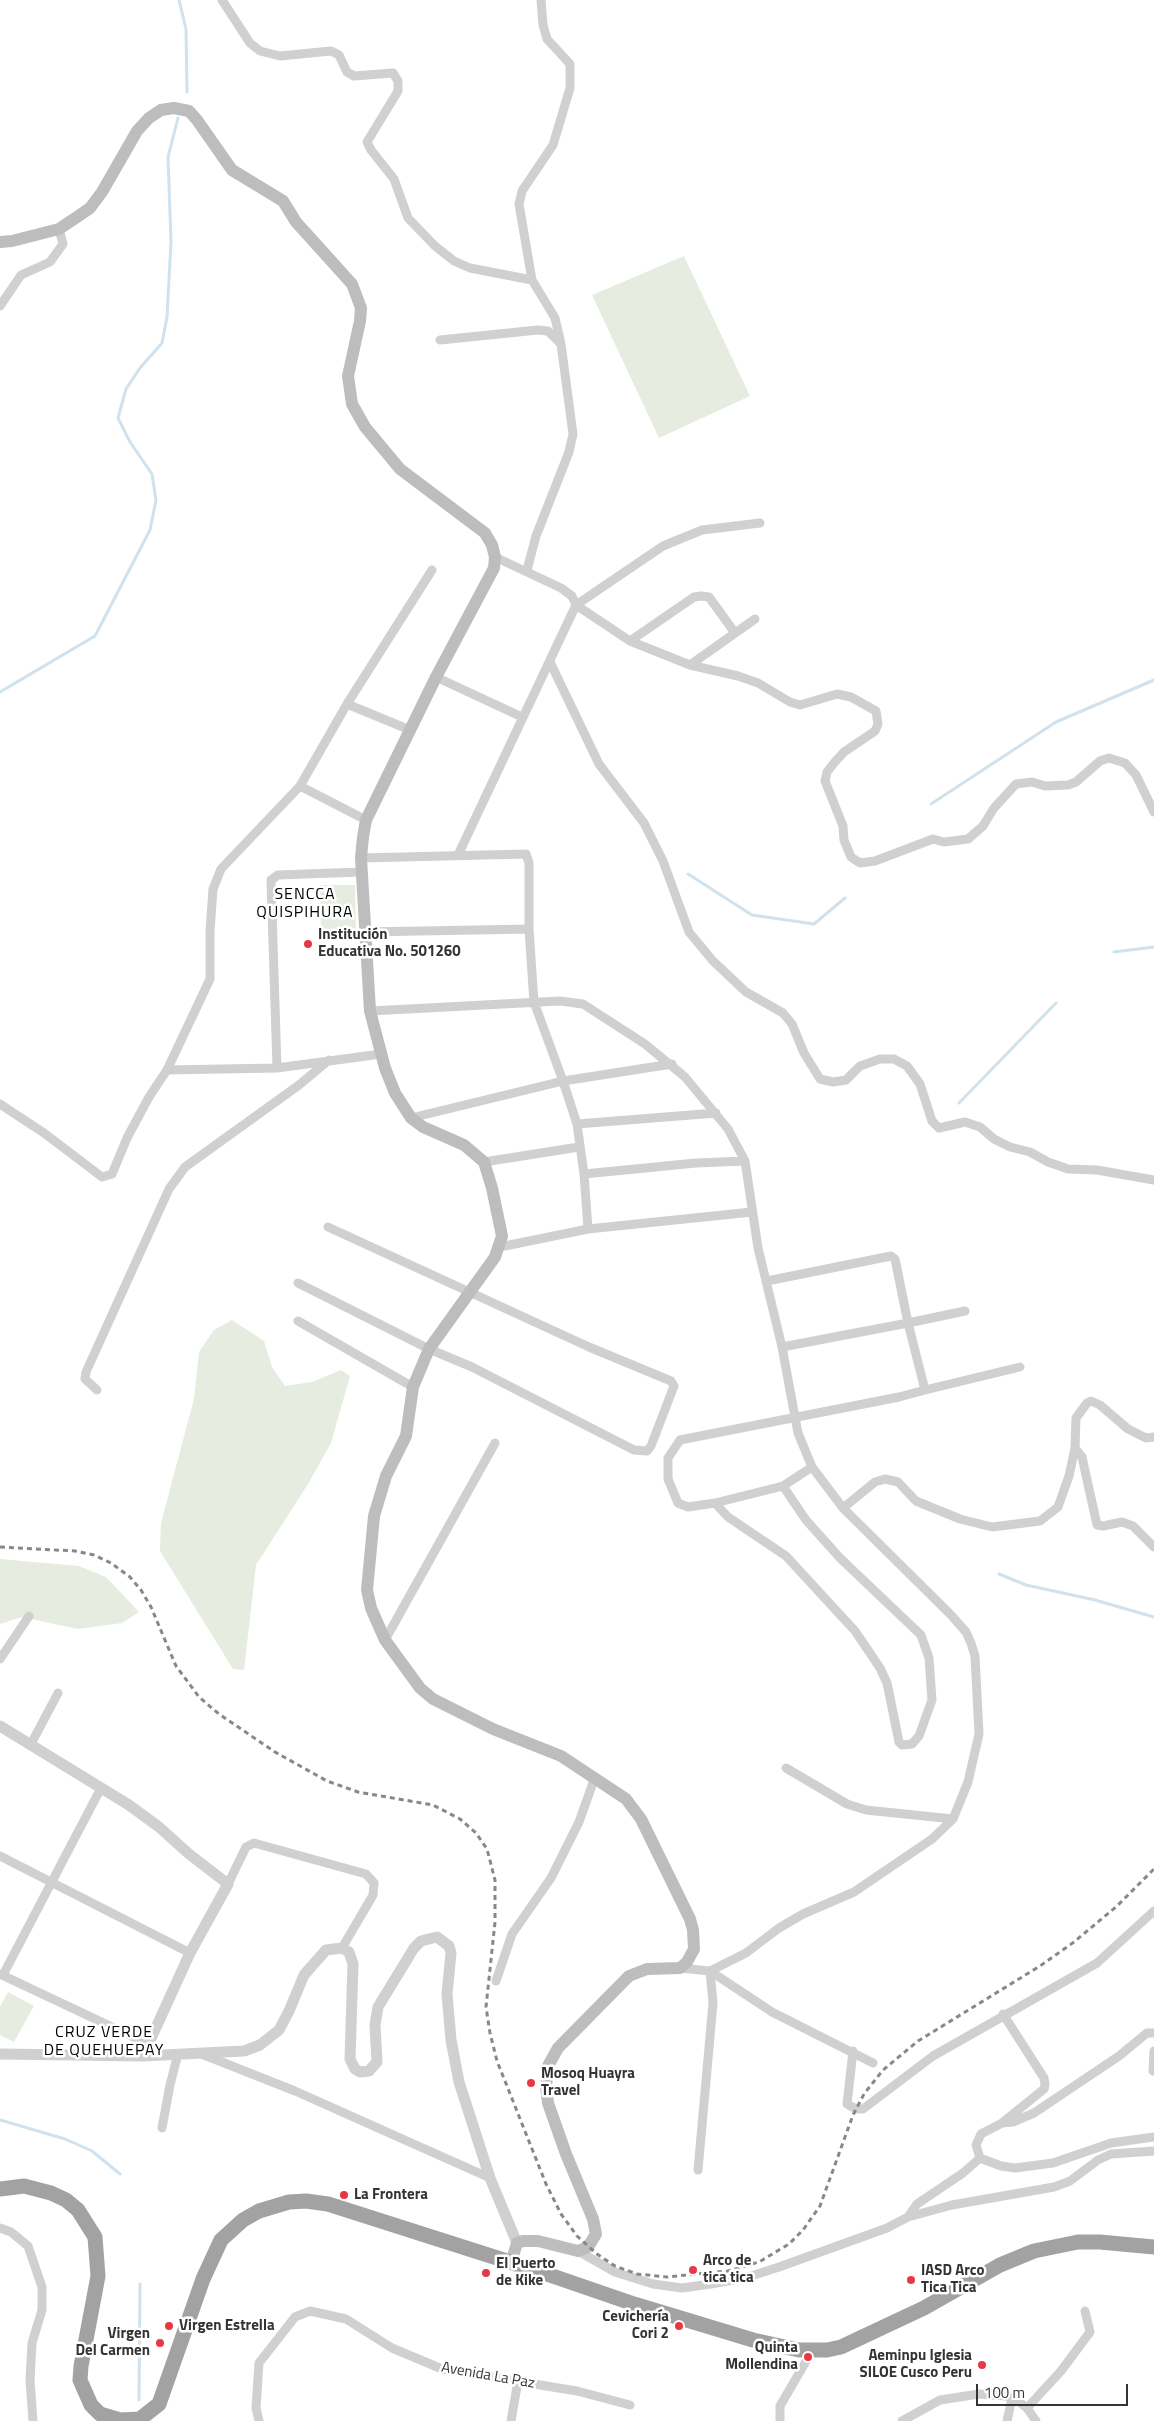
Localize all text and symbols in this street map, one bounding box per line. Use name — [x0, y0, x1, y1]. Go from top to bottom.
district label: SENCCA QUISPIHURA — [255, 885, 355, 923]
place label: Institución Educativa No. 501260 — [318, 926, 461, 961]
marker: Institución Educativa No. 501260 — [302, 938, 314, 950]
district label: CRUZ VERDE DE QUEHUEPAY — [42, 2023, 166, 2061]
place label: Mosoq Huayra Travel — [541, 2065, 635, 2100]
marker: Mosoq Huayra Travel — [525, 2077, 537, 2089]
place label: La Frontera — [354, 2186, 428, 2204]
marker: La Frontera — [338, 2189, 350, 2201]
place label: Arco de tica tica — [703, 2252, 754, 2287]
place label: El Puerto de Kike — [496, 2255, 555, 2290]
place label: IASD Arco Tica Tica — [921, 2262, 984, 2297]
marker: Arco de tica tica — [687, 2264, 699, 2276]
marker: El Puerto de Kike — [480, 2267, 492, 2279]
marker: IASD Arco Tica Tica — [905, 2274, 917, 2286]
place label: Cevichería Cori 2 — [602, 2308, 669, 2343]
place label: Virgen Estrella — [179, 2317, 275, 2335]
marker: Virgen Estrella — [163, 2320, 175, 2332]
marker: Cevichería Cori 2 — [673, 2320, 685, 2332]
place label: Virgen Del Carmen — [76, 2325, 150, 2360]
marker: Virgen Del Carmen — [154, 2337, 166, 2349]
place label: Quinta Mollendina — [725, 2339, 798, 2374]
place label: Aeminpu Iglesia SILOE Cusco Peru — [859, 2347, 972, 2382]
marker: Quinta Mollendina — [802, 2351, 814, 2363]
street label: Avenida La Paz — [440, 2359, 536, 2393]
marker: Aeminpu Iglesia SILOE Cusco Peru — [976, 2359, 988, 2371]
scale bar — [979, 2374, 1132, 2406]
text: 100 m — [984, 2381, 1025, 2404]

